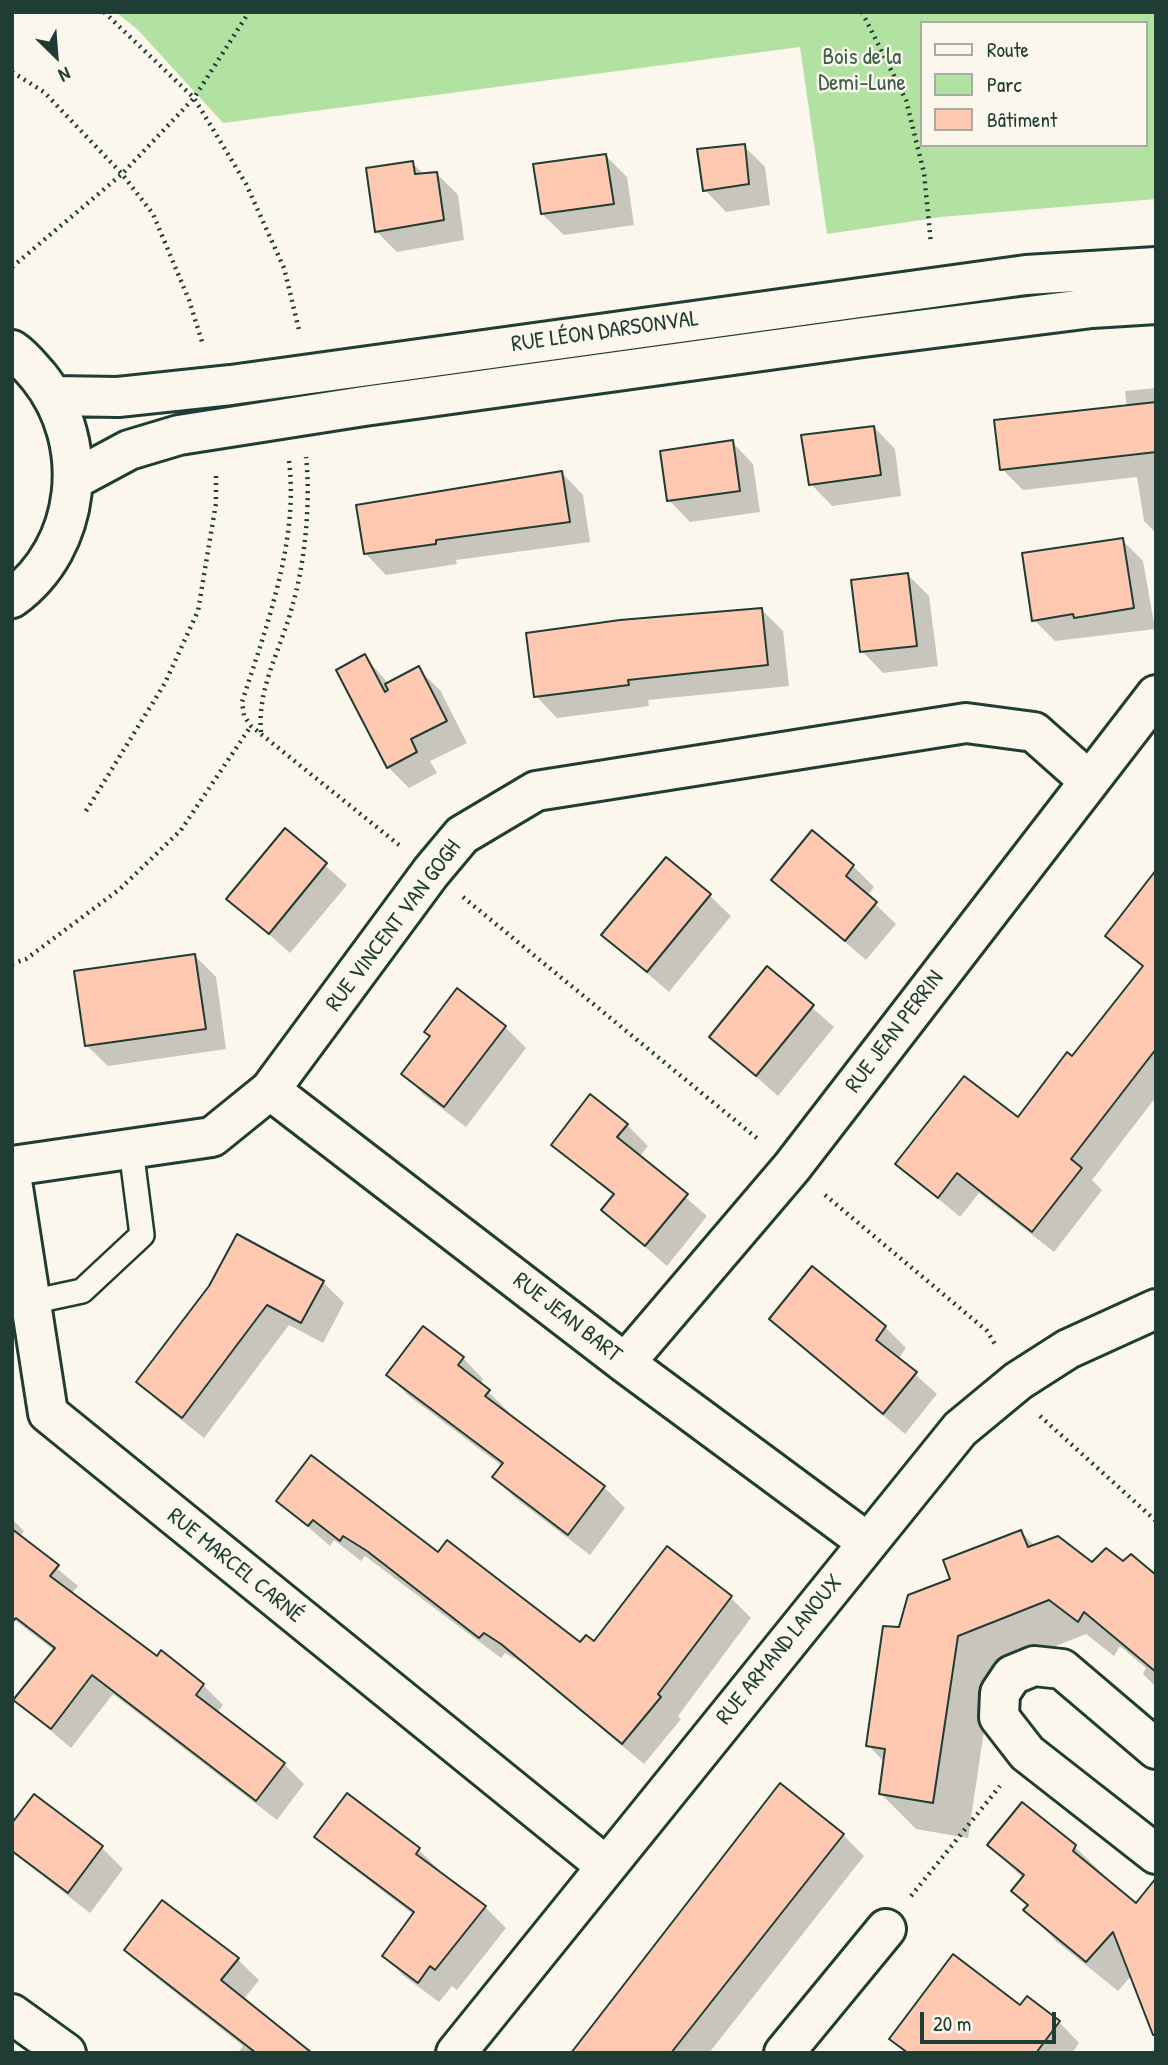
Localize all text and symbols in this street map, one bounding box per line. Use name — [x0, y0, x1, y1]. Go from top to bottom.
north arrow — [21, 21, 91, 91]
legend — [920, 21, 1147, 147]
text: Route — [987, 35, 1029, 64]
park label: Bois de la Demi-Lune — [818, 44, 906, 98]
text: N — [55, 61, 75, 89]
text: Parc — [987, 70, 1022, 99]
text: Bâtiment — [987, 105, 1057, 134]
street label: RUE LÉON DARSONVAL — [510, 305, 700, 359]
street label: RUE VINCENT VAN GOGH — [321, 835, 467, 1017]
street label: RUE JEAN PERRIN — [840, 966, 950, 1098]
street label: RUE JEAN BART — [507, 1267, 627, 1369]
street label: RUE MARCEL CARNÉ — [161, 1503, 309, 1629]
street label: RUE ARMAND LANOUX — [711, 1569, 849, 1731]
scale bar — [923, 1998, 1060, 2042]
text: 20 m — [933, 2009, 971, 2038]

